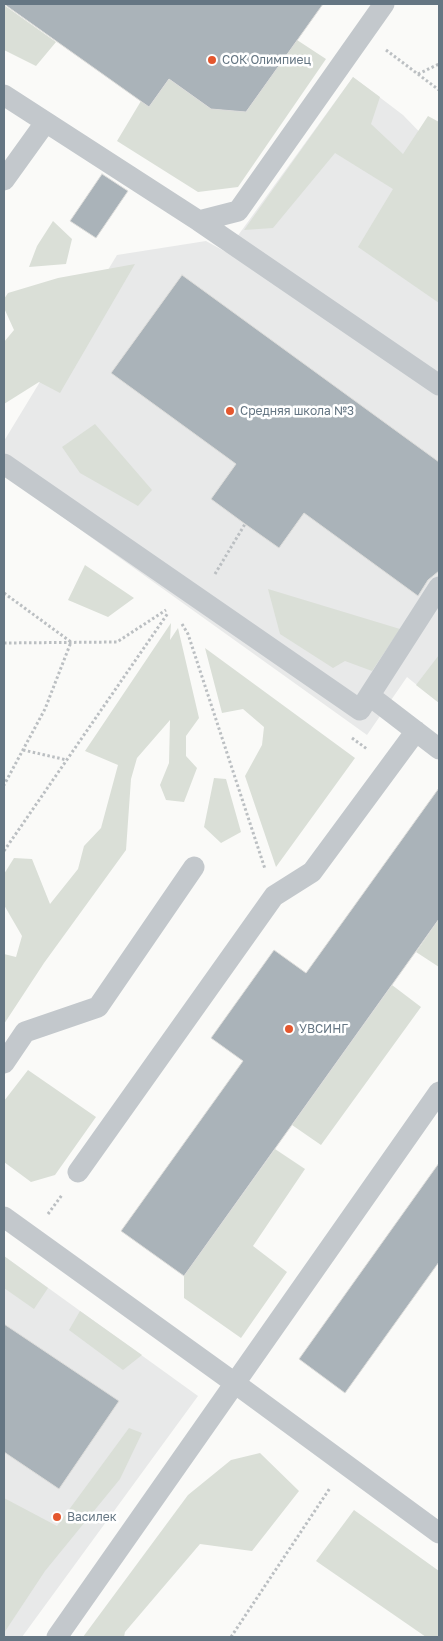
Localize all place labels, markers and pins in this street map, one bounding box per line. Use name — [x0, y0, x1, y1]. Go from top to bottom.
place label: СОК Олимпиец — [222, 53, 311, 67]
marker: СОК Олимпиец — [206, 54, 218, 66]
place label: Средняя школа №3 — [240, 404, 354, 418]
marker: Средняя школа №3 — [224, 405, 236, 417]
place label: УВСИНГ — [299, 1022, 348, 1036]
marker: УВСИНГ — [283, 1023, 295, 1035]
place label: Василек — [67, 1510, 117, 1524]
marker: Василек — [51, 1511, 63, 1523]

